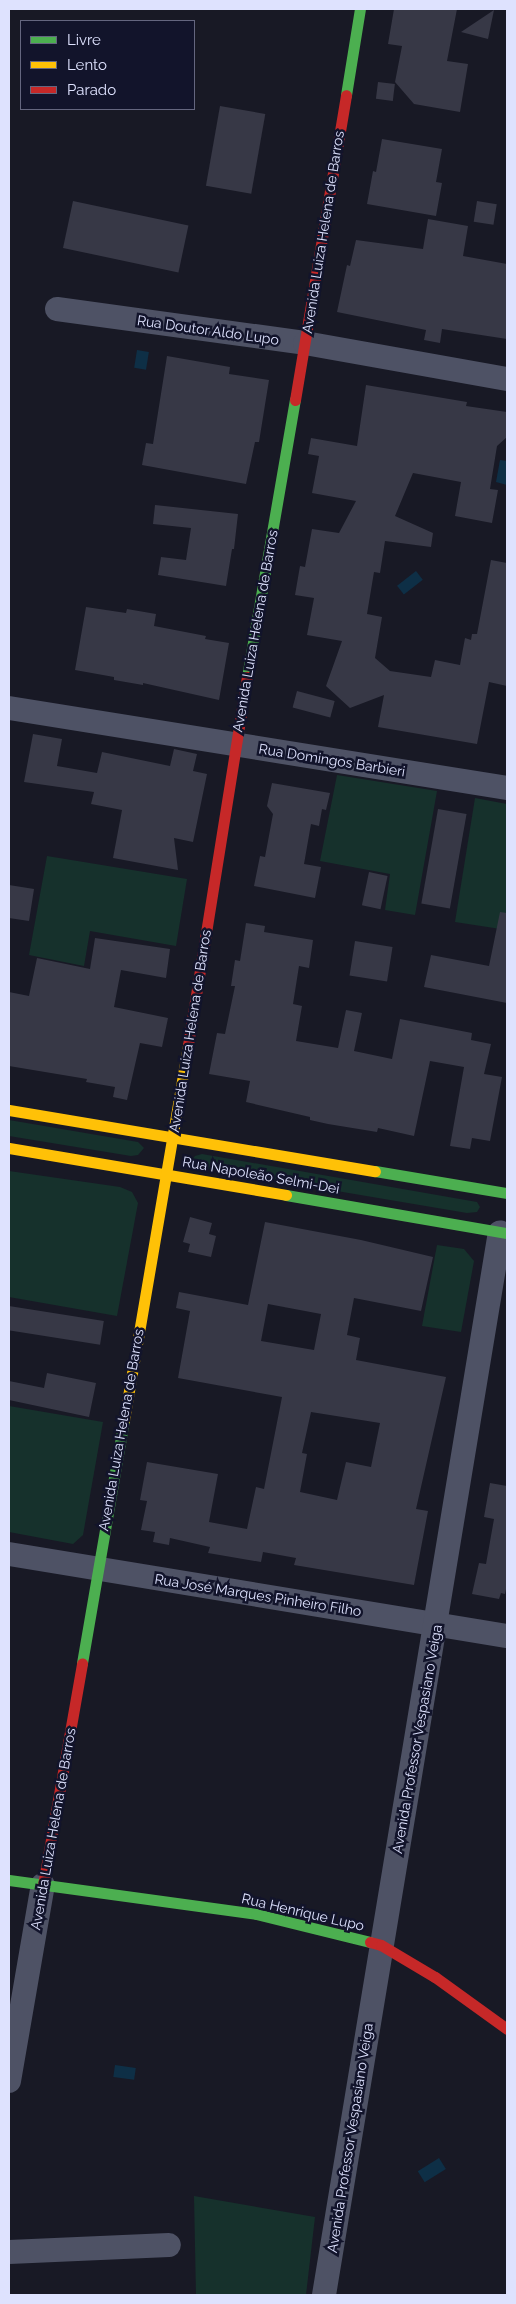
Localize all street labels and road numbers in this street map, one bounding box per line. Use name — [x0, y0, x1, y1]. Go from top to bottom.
street label: Avenida Luiza Helena de Barros — [299, 129, 347, 335]
street label: Rua Doutor Aldo Lupo — [136, 312, 280, 348]
street label: Avenida Luiza Helena de Barros — [229, 529, 281, 733]
street label: Rua Domingos Barbieri — [258, 740, 406, 780]
street label: Avenida Luiza Helena de Barros — [166, 928, 214, 1134]
street label: Rua Napoleão Selmi-Dei — [181, 1153, 341, 1197]
street label: Avenida Luiza Helena de Barros — [95, 1328, 147, 1532]
street label: Rua José Marques Pinheiro Filho — [153, 1570, 363, 1620]
street label: Avenida Professor Vespasiano Veiga — [388, 1623, 446, 1855]
street label: Avenida Luiza Helena de Barros — [27, 1727, 79, 1931]
street label: Rua Henrique Lupo — [240, 1890, 366, 1934]
street label: Avenida Professor Vespasiano Veiga — [323, 2021, 377, 2255]

